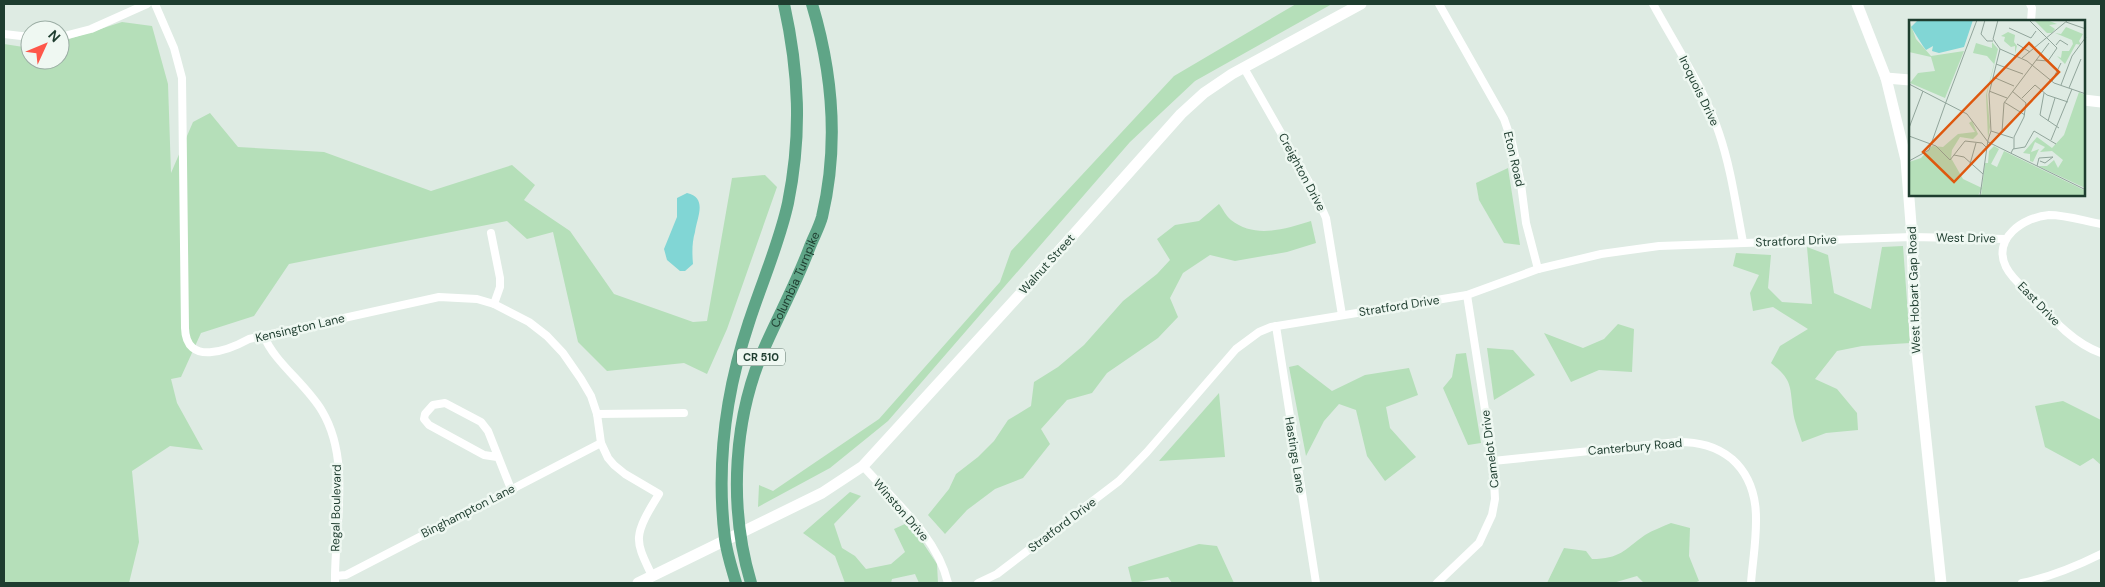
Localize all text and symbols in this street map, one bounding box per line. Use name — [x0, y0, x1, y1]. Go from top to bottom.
north arrow — [20, 20, 70, 70]
inset map — [1909, 20, 2085, 196]
text: N — [44, 26, 64, 46]
street label: Iroquois Drive — [1675, 53, 1723, 129]
street label: Creighton Drive — [1275, 130, 1329, 214]
street label: Eton Road — [1500, 130, 1528, 188]
street label: West Hobart Gap Road — [1904, 226, 1924, 354]
street label: Columbia Turnpike — [767, 229, 824, 330]
street label: West Drive — [1936, 229, 1996, 247]
street label: Walnut Street — [1016, 230, 1079, 298]
street label: Stratford Drive — [1755, 232, 1837, 250]
street label: East Drive — [2014, 279, 2064, 330]
street label: Stratford Drive — [1358, 292, 1441, 320]
street label: Kensington Lane — [254, 310, 346, 346]
road number: CR 510 — [737, 348, 785, 366]
street label: Camelot Drive — [1477, 409, 1503, 489]
street label: Hastings Lane — [1281, 416, 1309, 495]
street label: Canterbury Road — [1587, 435, 1683, 459]
street label: Regal Boulevard — [327, 464, 345, 552]
street label: Winston Drive — [870, 476, 933, 545]
street label: Binghampton Lane — [418, 480, 518, 542]
street label: Stratford Drive — [1025, 494, 1099, 556]

